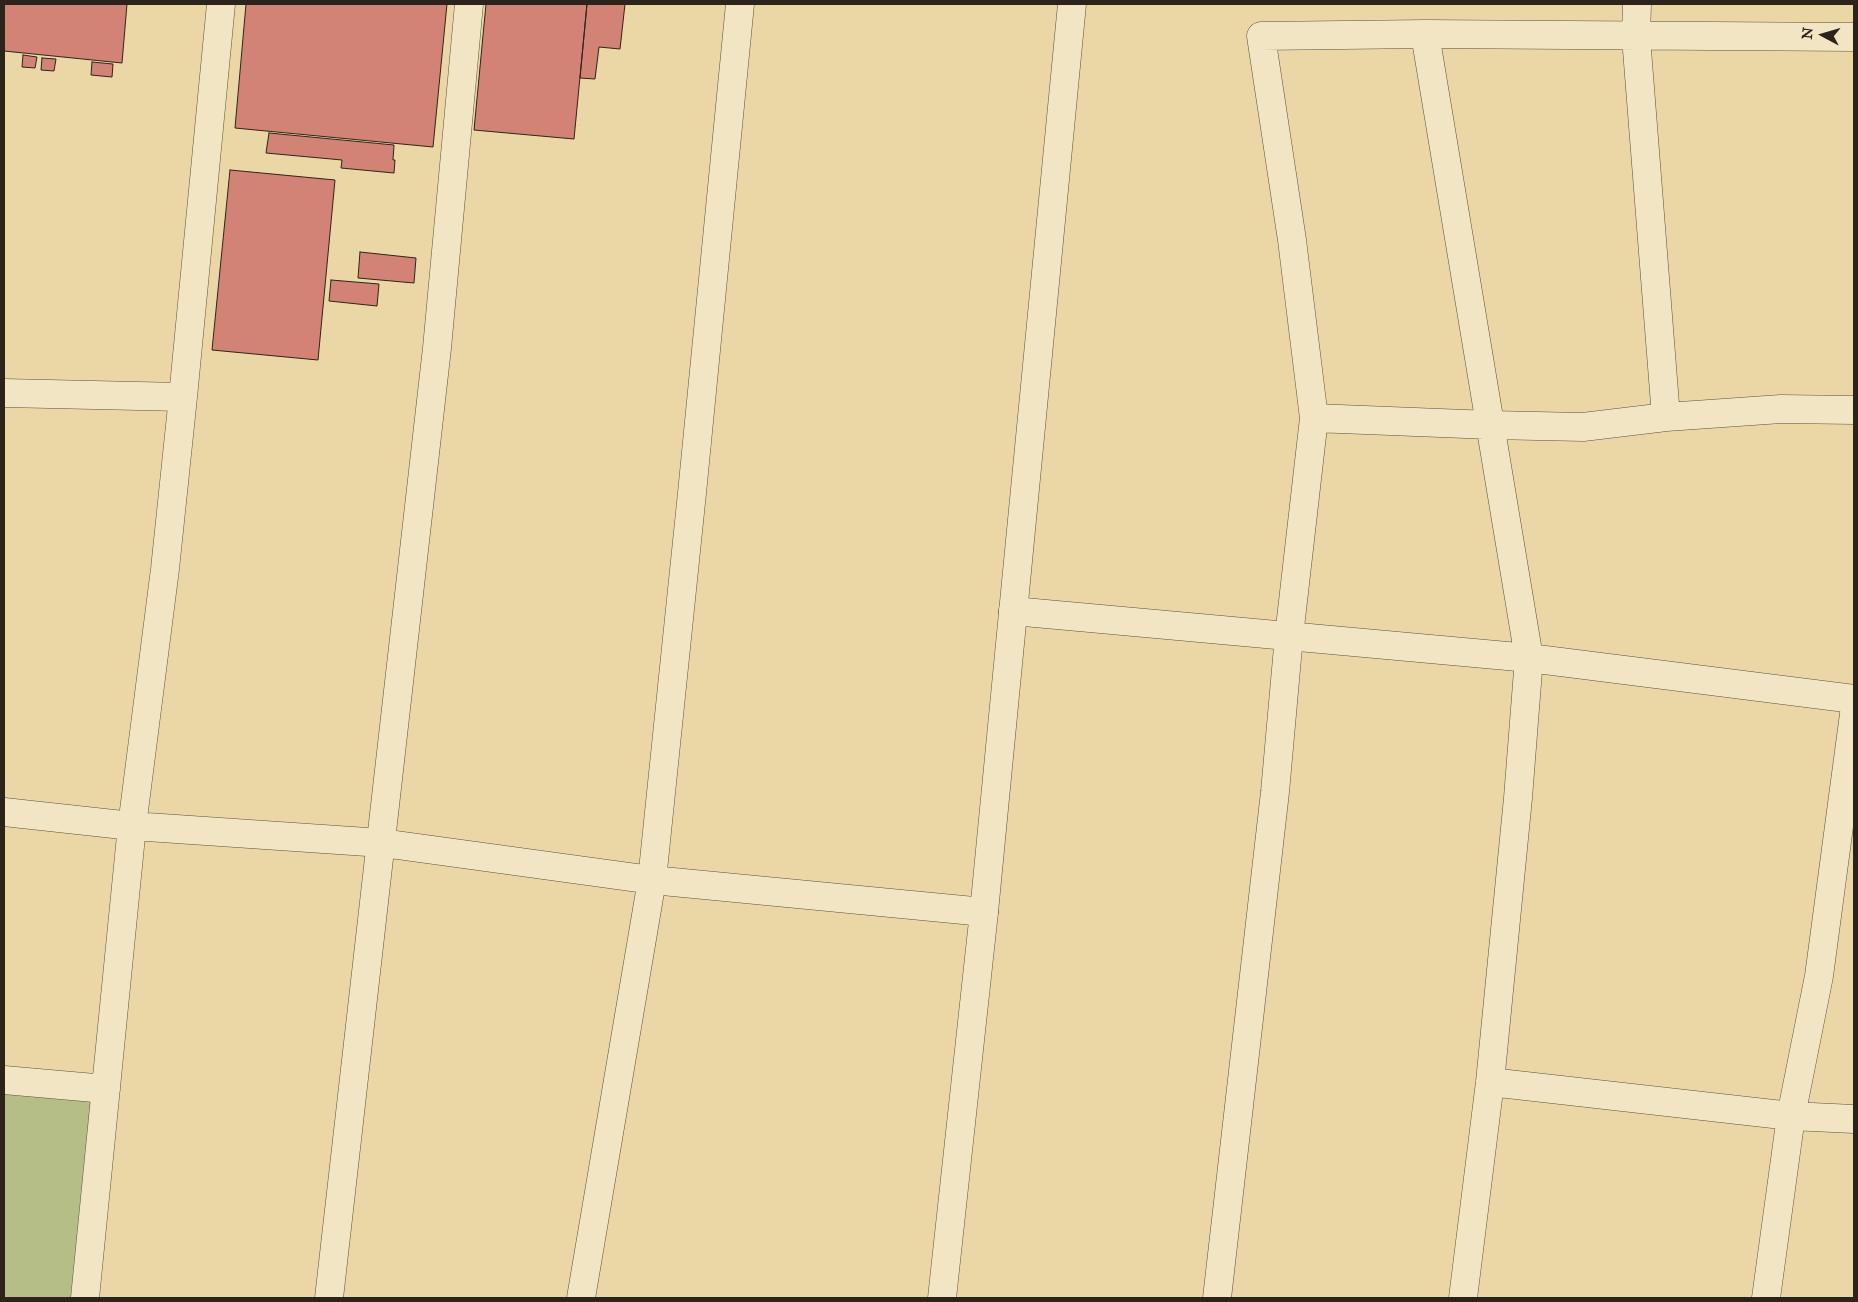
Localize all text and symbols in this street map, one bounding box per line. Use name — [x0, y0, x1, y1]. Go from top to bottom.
north arrow — [1798, 10, 1848, 60]
text: N — [1799, 27, 1817, 40]

